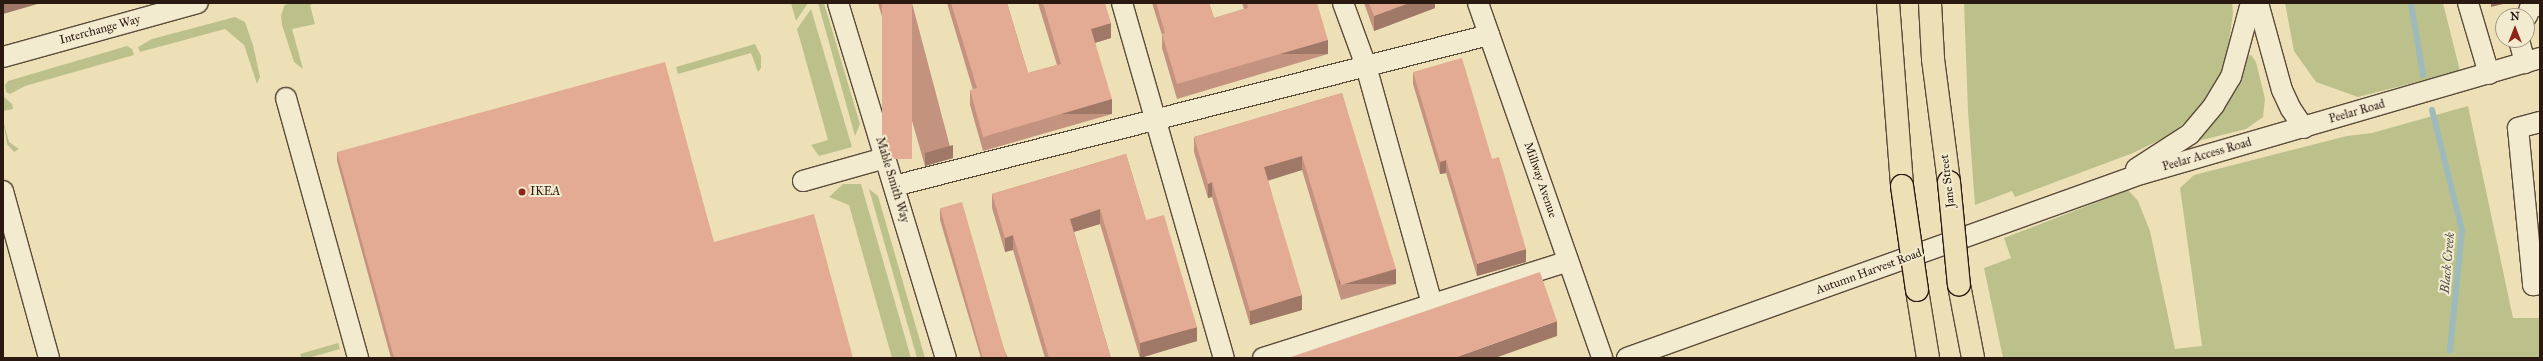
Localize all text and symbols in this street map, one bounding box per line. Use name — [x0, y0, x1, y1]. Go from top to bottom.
north arrow — [2495, 8, 2535, 48]
text: N — [2510, 10, 2520, 23]
street label: Interchange Way — [58, 12, 142, 48]
street label: Peelar Road — [2327, 97, 2387, 127]
street label: Mable Smith Way — [872, 135, 912, 225]
street label: Peelar Access Road — [2161, 135, 2253, 175]
street label: Millway Avenue — [1520, 140, 1560, 220]
street label: Jane Street — [1938, 154, 1958, 208]
place label: IKEA — [530, 185, 560, 199]
marker: IKEA — [517, 187, 527, 197]
water label: Black Creek — [2438, 232, 2458, 294]
street label: Autumn Harvest Road — [1814, 246, 1924, 298]

